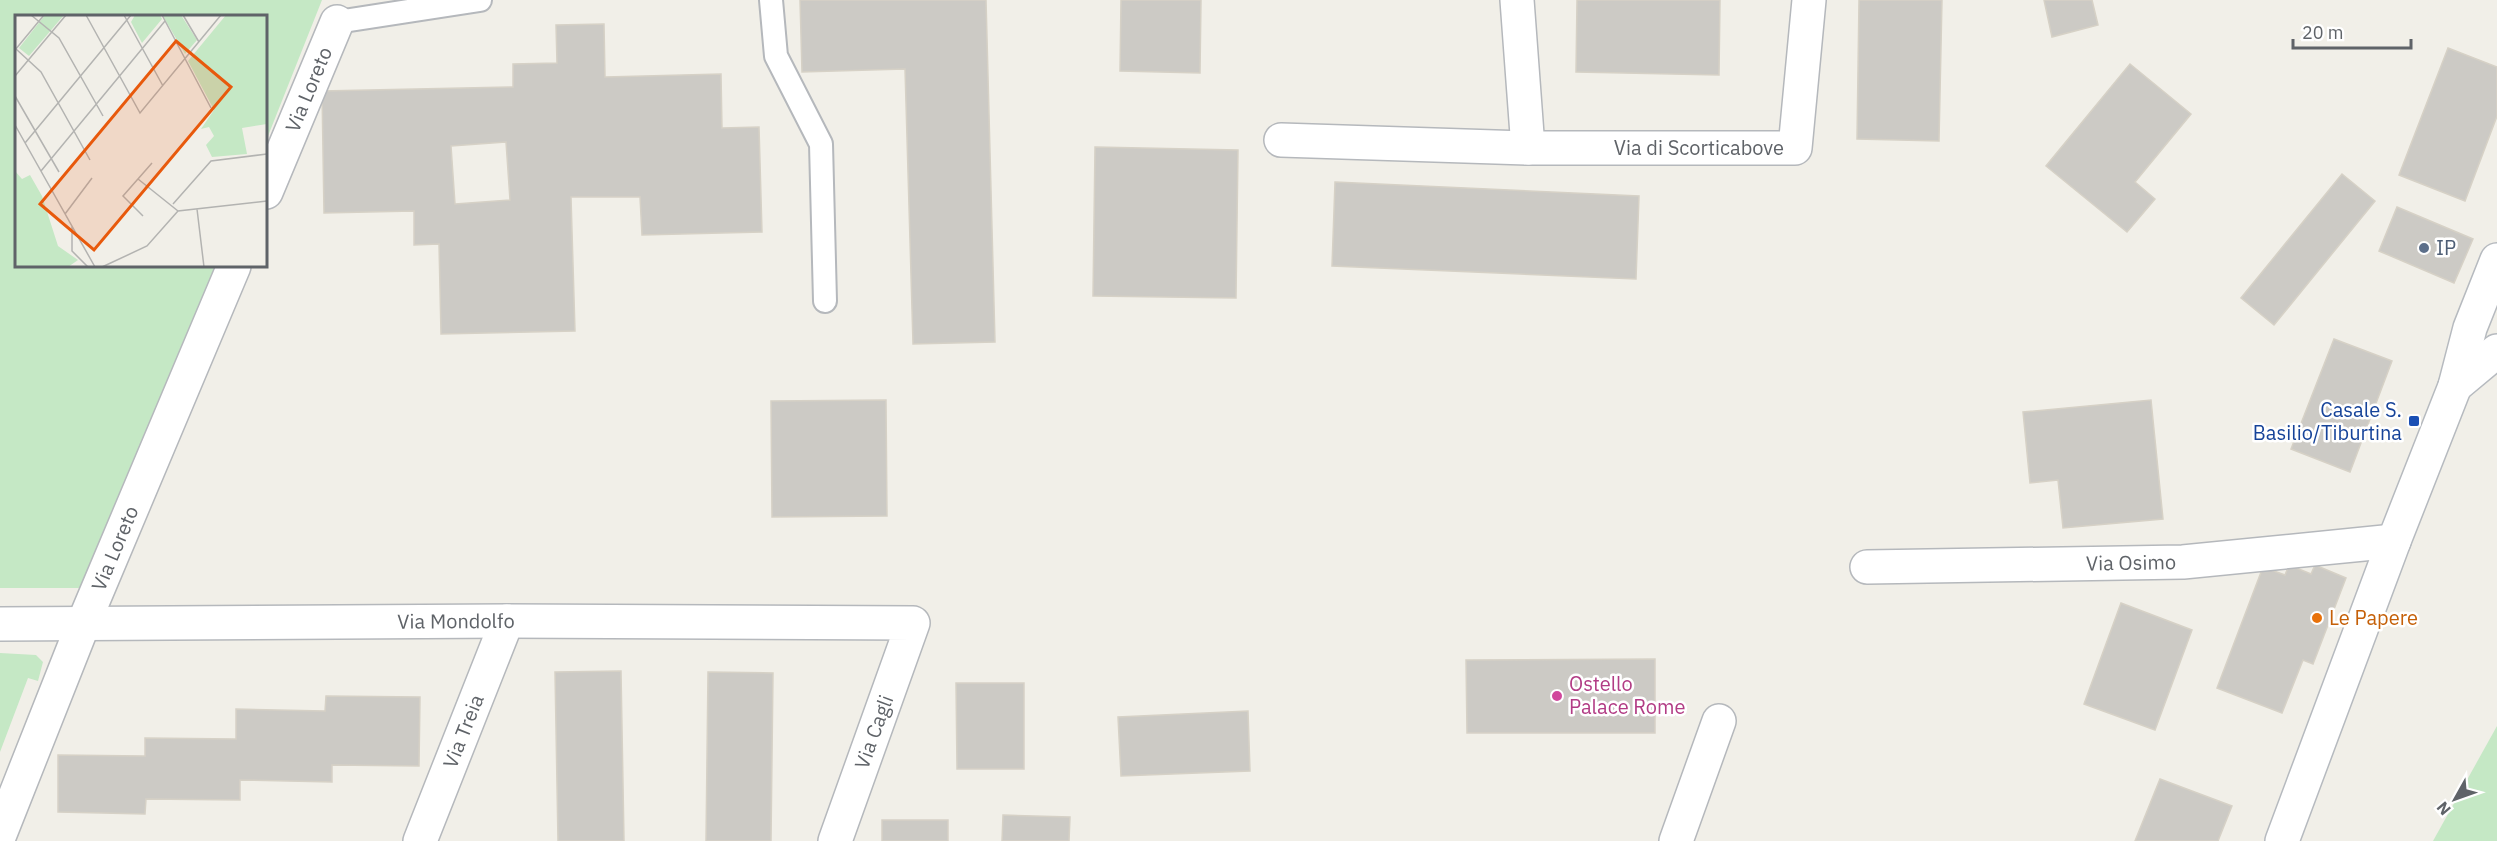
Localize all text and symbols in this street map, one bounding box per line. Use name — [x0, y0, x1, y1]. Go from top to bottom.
scale bar — [2293, 12, 2412, 50]
inset map — [15, 15, 267, 267]
text: 20 m — [2302, 21, 2344, 44]
street label: Via Loreto — [279, 43, 338, 136]
street label: Via di Scorticabove — [1614, 134, 1784, 161]
place label: IP — [2436, 234, 2456, 261]
marker: IP — [2417, 241, 2431, 255]
place label: Casale S. Basilio/Tiburtina — [2253, 396, 2402, 446]
marker: Casale S. Basilio/Tiburtina — [2407, 414, 2421, 428]
street label: Via Loreto — [85, 501, 145, 595]
street label: Via Osimo — [2086, 548, 2176, 577]
place label: Le Papere — [2329, 604, 2418, 631]
street label: Via Mondolfo — [397, 607, 515, 635]
marker: Le Papere — [2310, 611, 2324, 625]
place label: Ostello Palace Rome — [1569, 670, 1686, 720]
marker: Ostello Palace Rome — [1550, 689, 1564, 703]
street label: Via Treia — [436, 690, 490, 772]
street label: Via Cagli — [848, 691, 899, 772]
north arrow — [2425, 769, 2485, 829]
text: N — [2432, 798, 2455, 820]

